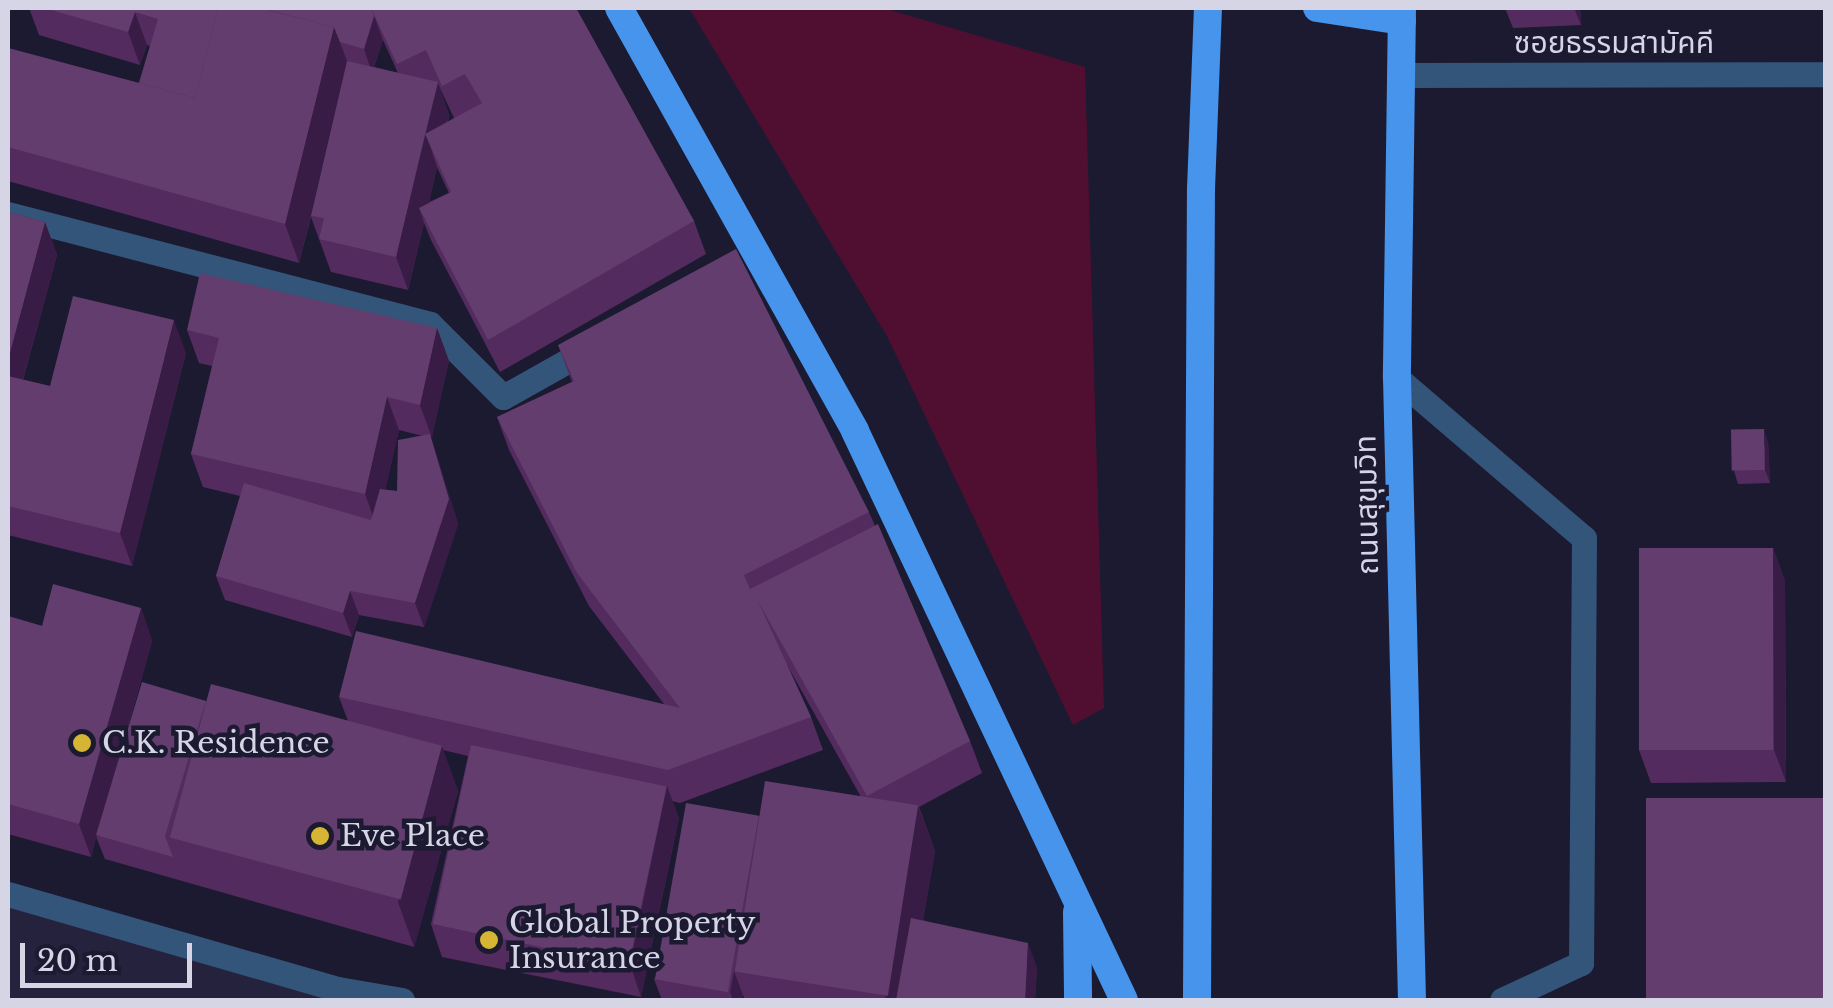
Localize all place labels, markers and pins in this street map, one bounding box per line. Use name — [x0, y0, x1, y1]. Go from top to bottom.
place label: C.K. Residence — [102, 725, 330, 761]
marker: C.K. Residence — [71, 732, 93, 754]
place label: Eve Place — [340, 818, 485, 854]
marker: Eve Place — [309, 825, 331, 847]
place label: Global Property Insurance — [509, 905, 756, 976]
marker: Global Property Insurance — [478, 929, 500, 951]

